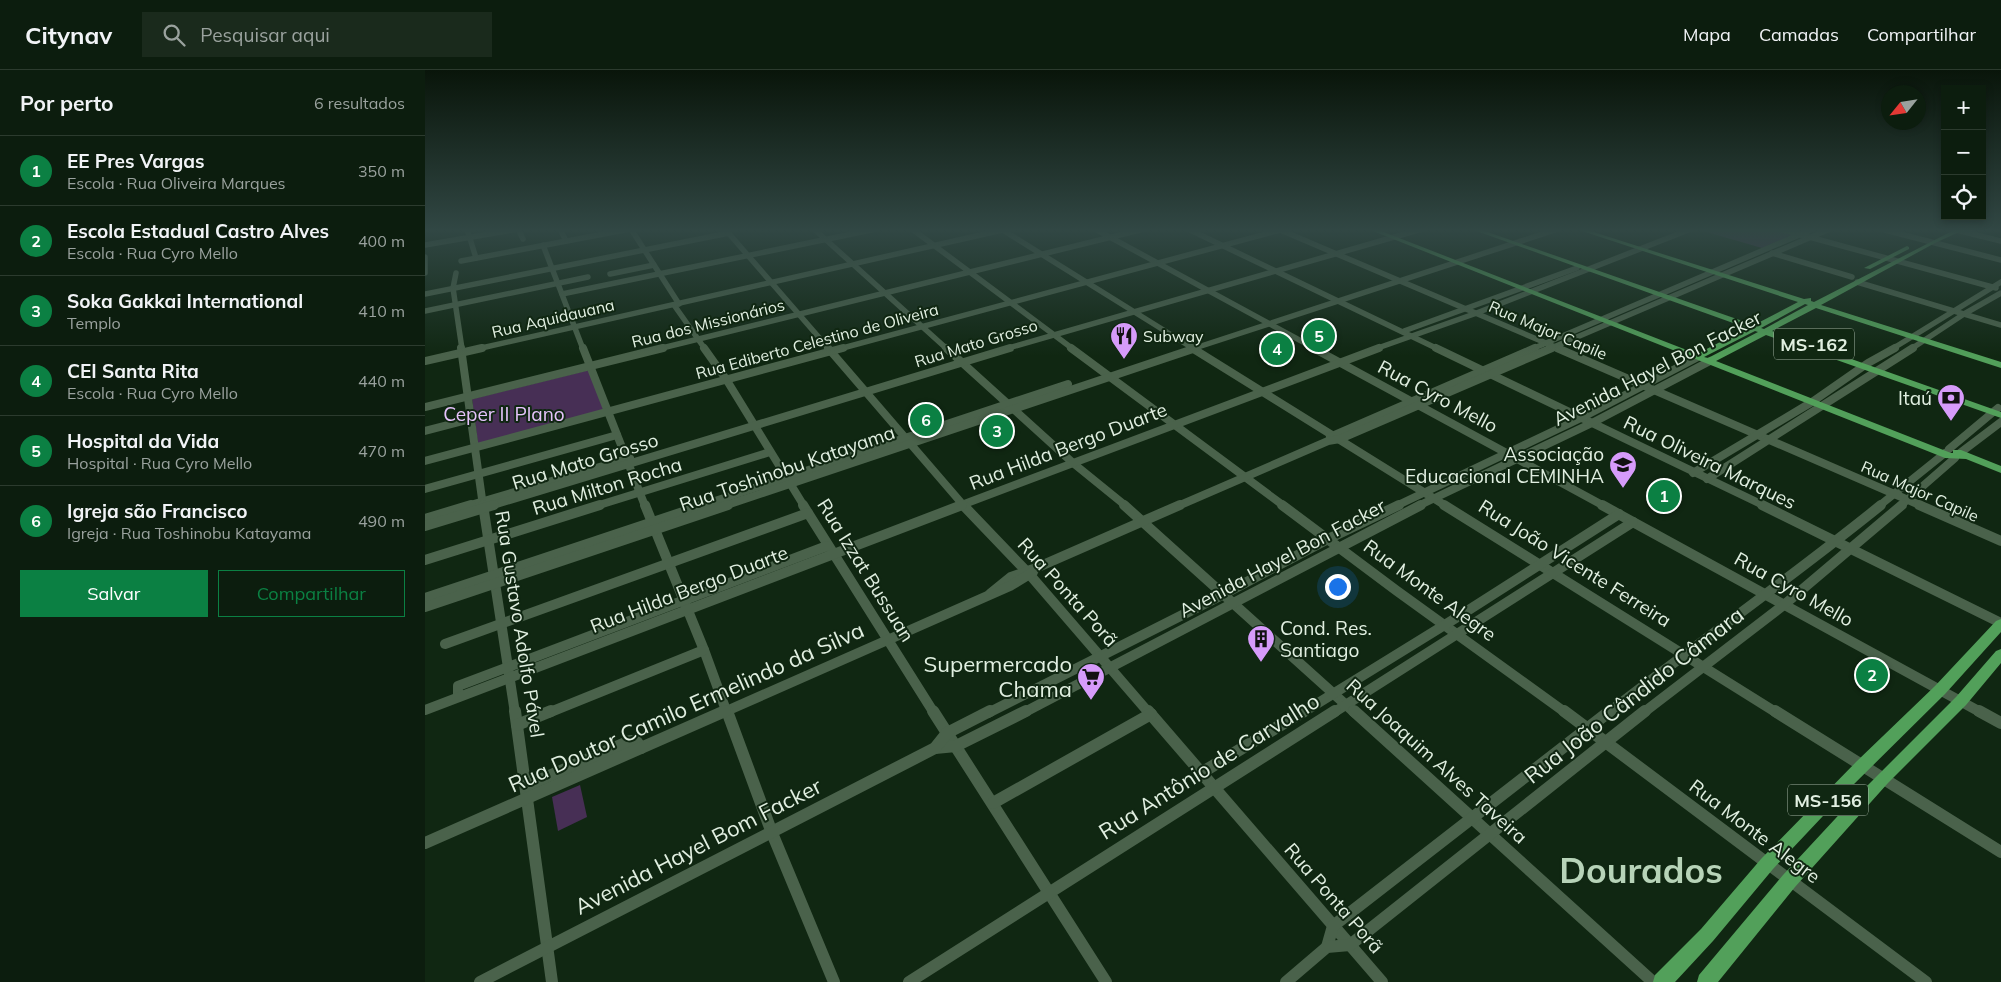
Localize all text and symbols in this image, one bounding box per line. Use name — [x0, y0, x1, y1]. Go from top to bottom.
search box — [142, 12, 492, 57]
text: Citynav — [25, 20, 112, 50]
icon: search — [160, 21, 188, 49]
text: Pesquisar aqui — [200, 23, 330, 47]
text: Mapa — [1683, 23, 1731, 46]
text: Camadas — [1759, 23, 1839, 46]
text: Compartilhar — [1867, 23, 1976, 46]
north arrow — [1881, 85, 1926, 130]
map controls — [1941, 85, 1986, 220]
button: + — [1941, 85, 1986, 130]
text: Por perto — [20, 90, 114, 116]
text: 6 resultados — [314, 93, 405, 113]
button: − — [1941, 130, 1986, 175]
text: EE Pres Vargas — [67, 149, 205, 173]
text: 1 — [31, 161, 41, 181]
text: 350 m — [358, 161, 405, 181]
text: Escola · Rua Oliveira Marques — [67, 173, 286, 193]
button: locate — [1941, 175, 1986, 220]
text: Escola Estadual Castro Alves — [67, 219, 329, 243]
text: 2 — [31, 231, 41, 251]
text: 400 m — [358, 231, 405, 251]
text: Escola · Rua Cyro Mello — [67, 243, 238, 263]
text: Soka Gakkai International — [67, 289, 303, 313]
street label: Rua Aquidauana — [490, 294, 616, 342]
street label: Rua dos Missionários — [629, 294, 787, 352]
street label: Rua Major Capile — [1486, 296, 1610, 364]
street label: Rua Ediberto Celestino de Oliveira — [693, 299, 941, 383]
text: 3 — [31, 301, 41, 321]
text: 410 m — [358, 301, 405, 321]
street label: Avenida Hayel Bon Facker — [1549, 305, 1765, 431]
text: Templo — [67, 313, 121, 333]
street label: Rua Mato Grosso — [912, 315, 1040, 371]
pin: 5 — [1303, 317, 1335, 355]
restaurant icon: Subway — [1109, 321, 1139, 360]
place label: Subway — [1143, 326, 1204, 346]
road number: MS-162 — [1774, 328, 1854, 360]
pin: 4 — [1261, 330, 1293, 368]
street label: Rua Cyro Mello — [1374, 354, 1502, 438]
text: CEI Santa Rita — [67, 359, 199, 383]
text: 4 — [31, 371, 41, 391]
text: 440 m — [358, 371, 405, 391]
text: Escola · Rua Cyro Mello — [67, 383, 238, 403]
bank icon: Itaú — [1936, 383, 1966, 422]
place label: Itaú — [1898, 386, 1932, 410]
street label: Rua Hilda Bergo Duarte — [966, 397, 1170, 495]
pin: 6 — [910, 401, 942, 439]
park label: Ceper II Plano — [443, 402, 565, 426]
street label: Rua Oliveira Marques — [1620, 410, 1800, 514]
pin: 3 — [981, 412, 1013, 450]
street label: Rua Toshinobu Katayama — [676, 420, 898, 516]
street label: Rua Mato Grosso — [509, 427, 661, 495]
text: Hospital da Vida — [67, 429, 219, 453]
text: 5 — [31, 441, 41, 461]
text: 470 m — [358, 441, 405, 461]
place label: Associação Educacional CEMINHA — [1405, 442, 1604, 488]
school or university icon: Associação Educacional CEMINHA — [1608, 450, 1638, 489]
street label: Rua Milton Rocha — [529, 452, 685, 520]
text: Hospital · Rua Cyro Mello — [67, 453, 252, 473]
street label: Rua Major Capile — [1858, 456, 1982, 526]
pin: 1 — [1648, 477, 1680, 515]
street label: Avenida Hayel Bon Facker — [1175, 493, 1389, 623]
street label: Rua Izzat Bussuan — [812, 494, 920, 646]
street label: Rua João Vicente Ferreira — [1474, 494, 1676, 632]
text: Igreja são Francisco — [67, 499, 248, 523]
street label: Rua Gustavo Adolfo Pável — [490, 509, 550, 739]
text: 6 — [31, 511, 41, 531]
text: 490 m — [358, 511, 405, 531]
text: Igreja · Rua Toshinobu Katayama — [67, 523, 311, 543]
street label: Rua Ponta Porã — [1013, 533, 1123, 651]
street label: Rua Monte Alegre — [1359, 534, 1501, 646]
street label: Rua Hilda Bergo Duarte — [587, 540, 791, 638]
street label: Rua Cyro Mello — [1730, 546, 1858, 632]
button: Salvar — [20, 570, 208, 617]
button: Compartilhar — [218, 570, 405, 617]
your location — [1325, 574, 1351, 600]
street label: Rua João Cândido Câmara — [1519, 601, 1749, 789]
street label: Rua Doutor Camilo Ermelindo da Silva — [504, 616, 868, 798]
place label: Cond. Res. Santiago — [1280, 616, 1372, 662]
building icon: Cond. Res. Santiago — [1246, 624, 1276, 663]
place label: Supermercado Chama — [924, 650, 1072, 703]
pin: 2 — [1856, 656, 1888, 694]
supermarket icon: Supermercado Chama — [1076, 662, 1106, 701]
street label: Rua Joaquim Alves Taveira — [1342, 673, 1532, 849]
street label: Rua Antônio de Carvalho — [1093, 686, 1325, 846]
street label: Avenida Hayel Bom Facker — [570, 771, 826, 921]
street label: Rua Monte Alegre — [1685, 774, 1825, 888]
road number: MS-156 — [1788, 784, 1868, 816]
street label: Rua Ponta Porã — [1280, 838, 1388, 958]
district label: Dourados — [1559, 848, 1723, 892]

